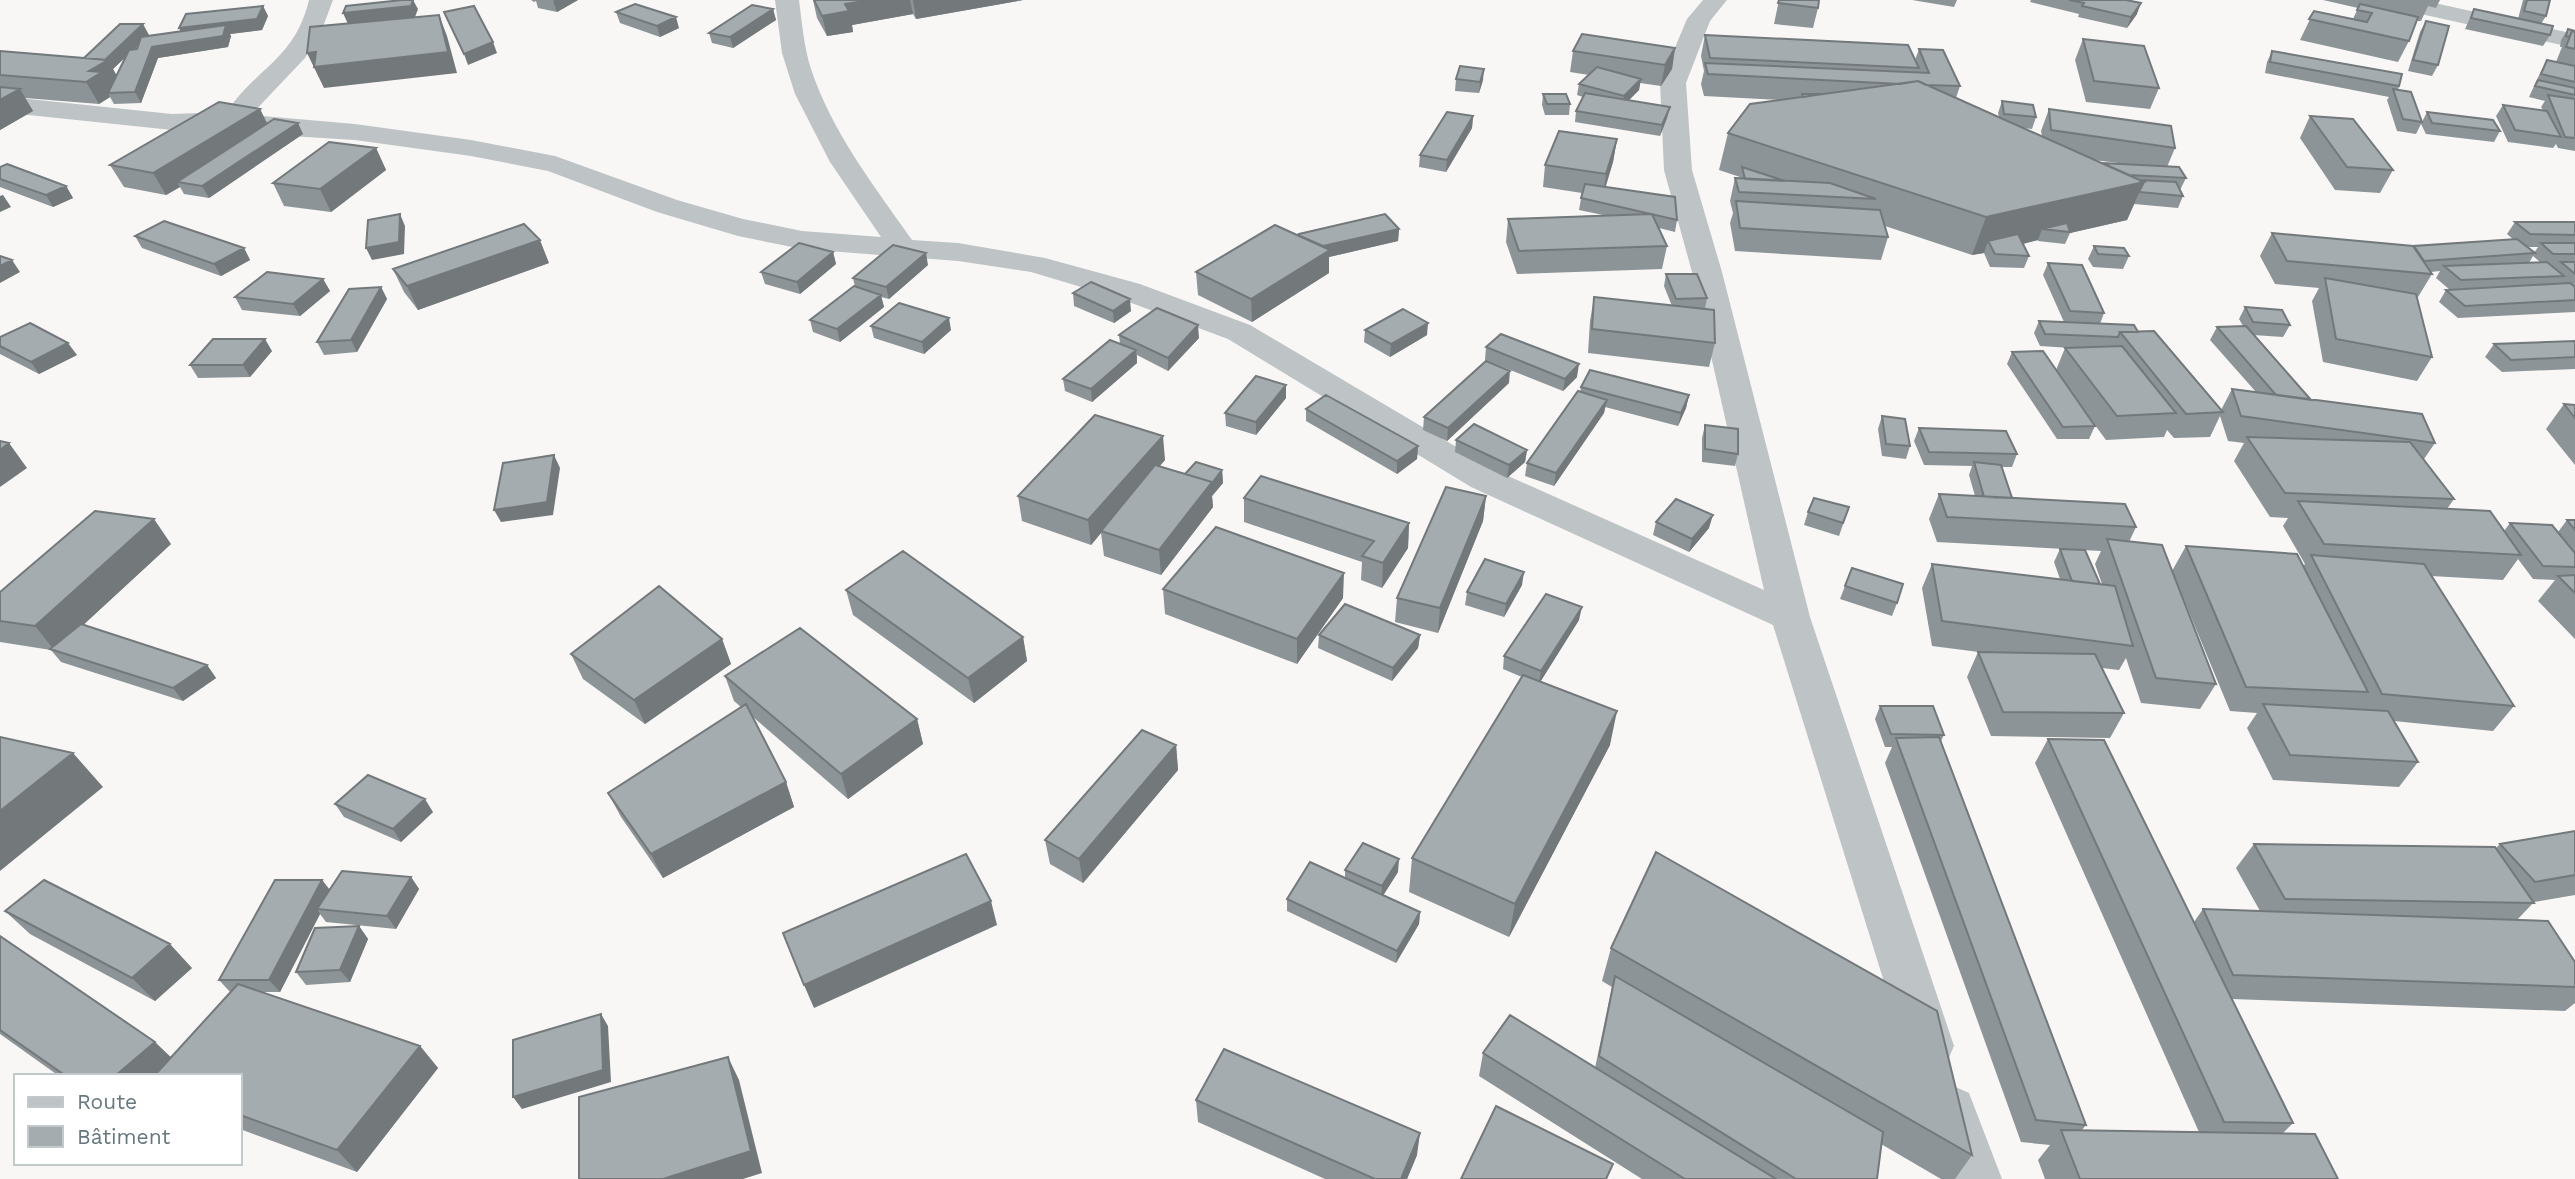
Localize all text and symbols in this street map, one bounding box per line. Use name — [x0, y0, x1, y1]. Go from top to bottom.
legend — [14, 1074, 242, 1165]
text: Route — [77, 1089, 137, 1114]
text: Bâtiment — [77, 1124, 171, 1149]

